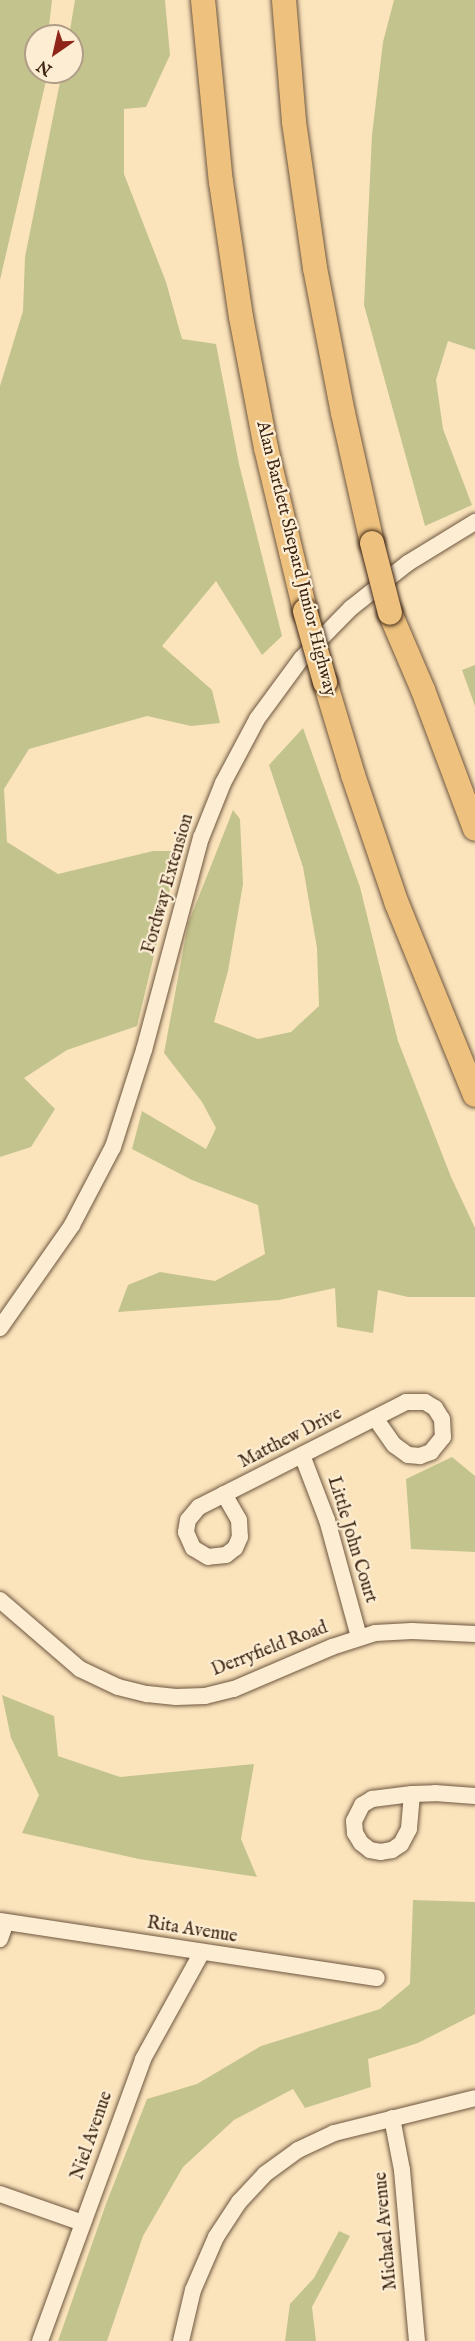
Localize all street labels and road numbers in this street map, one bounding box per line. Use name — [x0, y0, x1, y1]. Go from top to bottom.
street label: Alan Bartlett Shepard Junior Highway — [250, 419, 340, 699]
street label: Fordway Extension — [139, 811, 199, 957]
street label: Matthew Drive — [236, 1404, 346, 1474]
street label: Little John Court — [321, 1474, 381, 1606]
street label: Derryfield Road — [209, 1618, 331, 1682]
street label: Rita Avenue — [145, 1913, 239, 1949]
street label: Niel Avenue — [68, 2089, 118, 2183]
street label: Michael Avenue — [371, 2171, 403, 2291]

